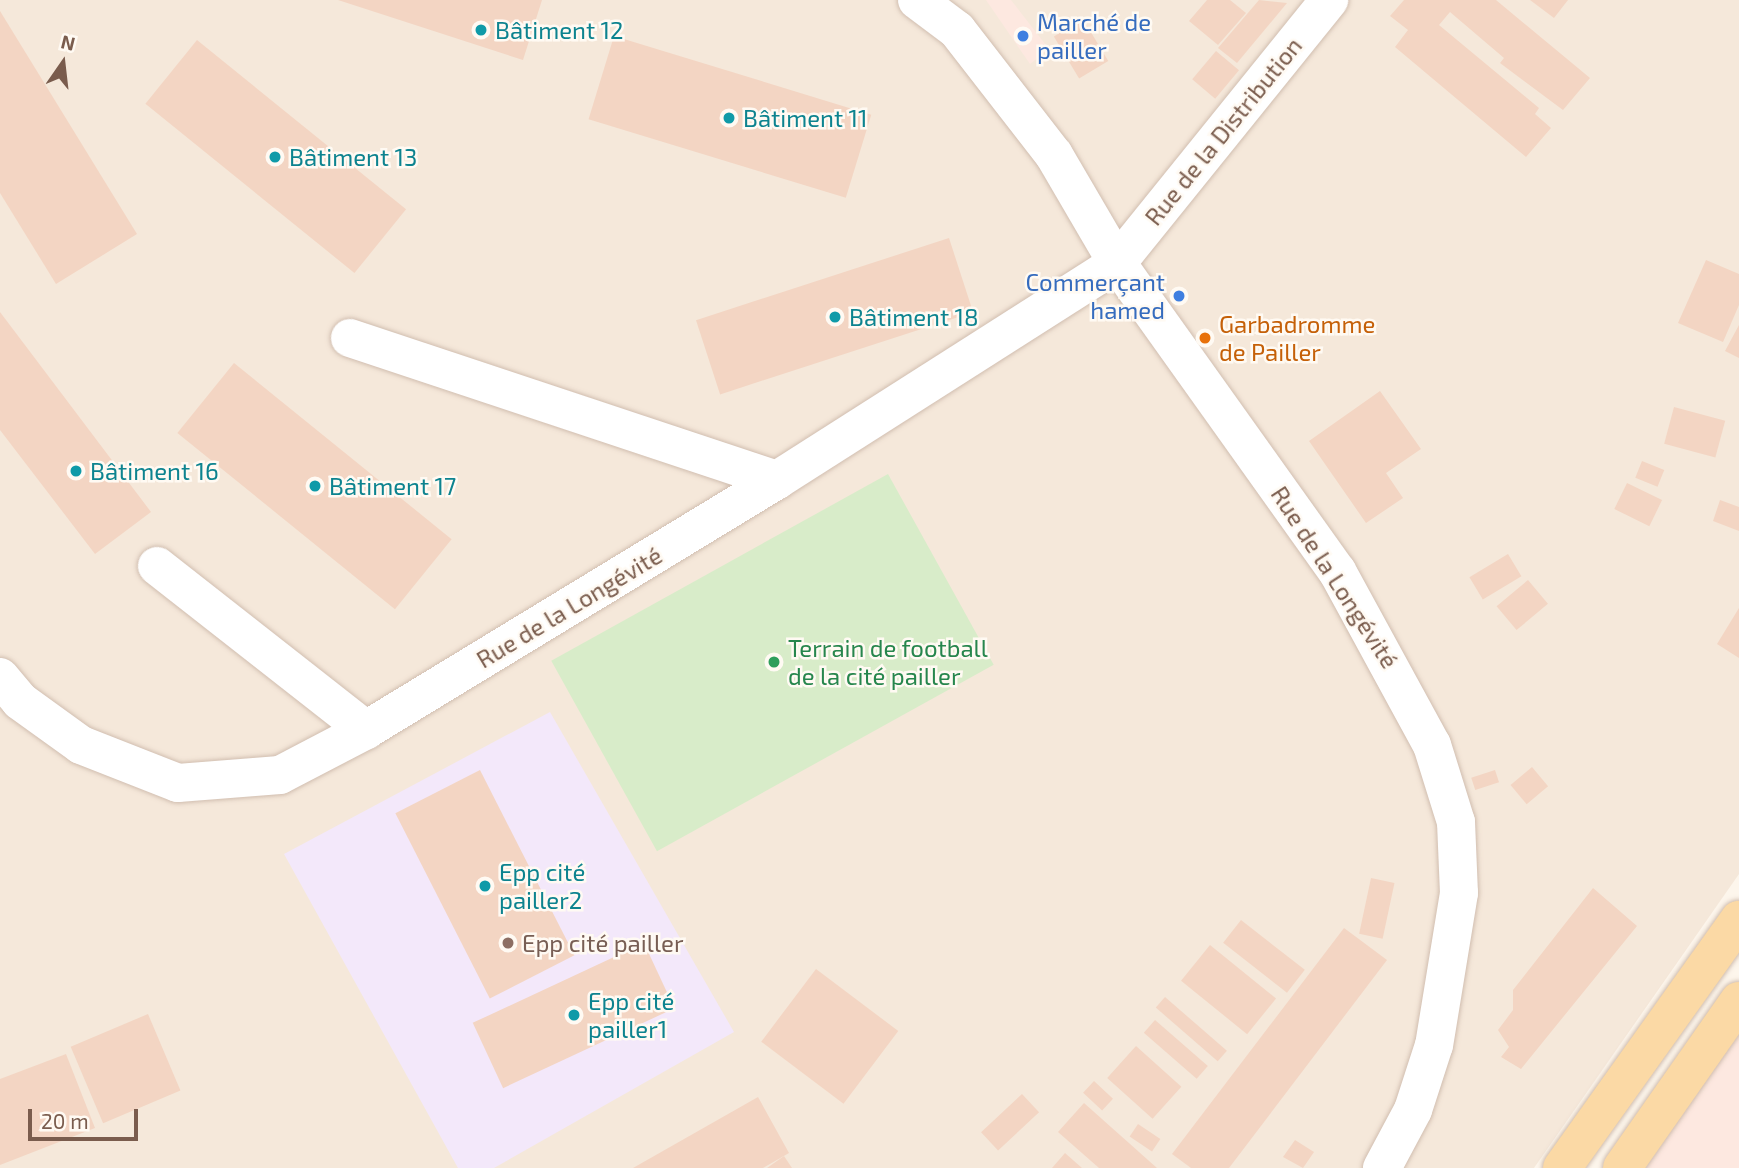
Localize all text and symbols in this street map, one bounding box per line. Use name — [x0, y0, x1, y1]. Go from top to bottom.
place label: Marché de pailler — [1037, 8, 1151, 64]
place label: Bâtiment 12 — [495, 16, 624, 44]
marker: Bâtiment 12 — [473, 22, 489, 38]
north arrow — [28, 28, 98, 98]
marker: Marché de pailler — [1015, 28, 1031, 44]
text: N — [59, 29, 78, 55]
street label: Rue de la Distribution — [1138, 31, 1308, 231]
place label: Bâtiment 11 — [743, 104, 868, 132]
marker: Bâtiment 11 — [721, 110, 737, 126]
place label: Bâtiment 13 — [289, 143, 417, 171]
marker: Bâtiment 13 — [267, 149, 283, 165]
place label: Commerçant hamed — [1025, 268, 1165, 324]
marker: Commerçant hamed — [1171, 288, 1187, 304]
place label: Bâtiment 18 — [849, 303, 979, 331]
marker: Bâtiment 18 — [827, 309, 843, 325]
place label: Garbadromme de Pailler — [1219, 310, 1375, 366]
marker: Garbadromme de Pailler — [1197, 330, 1213, 346]
place label: Bâtiment 16 — [90, 457, 219, 485]
marker: Bâtiment 16 — [68, 463, 84, 479]
place label: Bâtiment 17 — [329, 472, 456, 500]
marker: Bâtiment 17 — [307, 478, 323, 494]
street label: Rue de la Longévité — [1265, 481, 1405, 673]
street label: Rue de la Longévité — [471, 540, 667, 674]
place label: Terrain de football de la cité pailler — [788, 634, 988, 690]
marker: Terrain de football de la cité pailler — [766, 654, 782, 670]
place label: Epp cité pailler2 — [499, 858, 585, 914]
marker: Epp cité pailler2 — [477, 878, 493, 894]
place label: Epp cité pailler — [522, 929, 684, 957]
marker: Epp cité pailler — [500, 935, 516, 951]
place label: Epp cité pailler1 — [588, 987, 674, 1043]
marker: Epp cité pailler1 — [566, 1007, 582, 1023]
scale bar — [32, 1094, 142, 1138]
text: 20 m — [41, 1108, 89, 1133]

